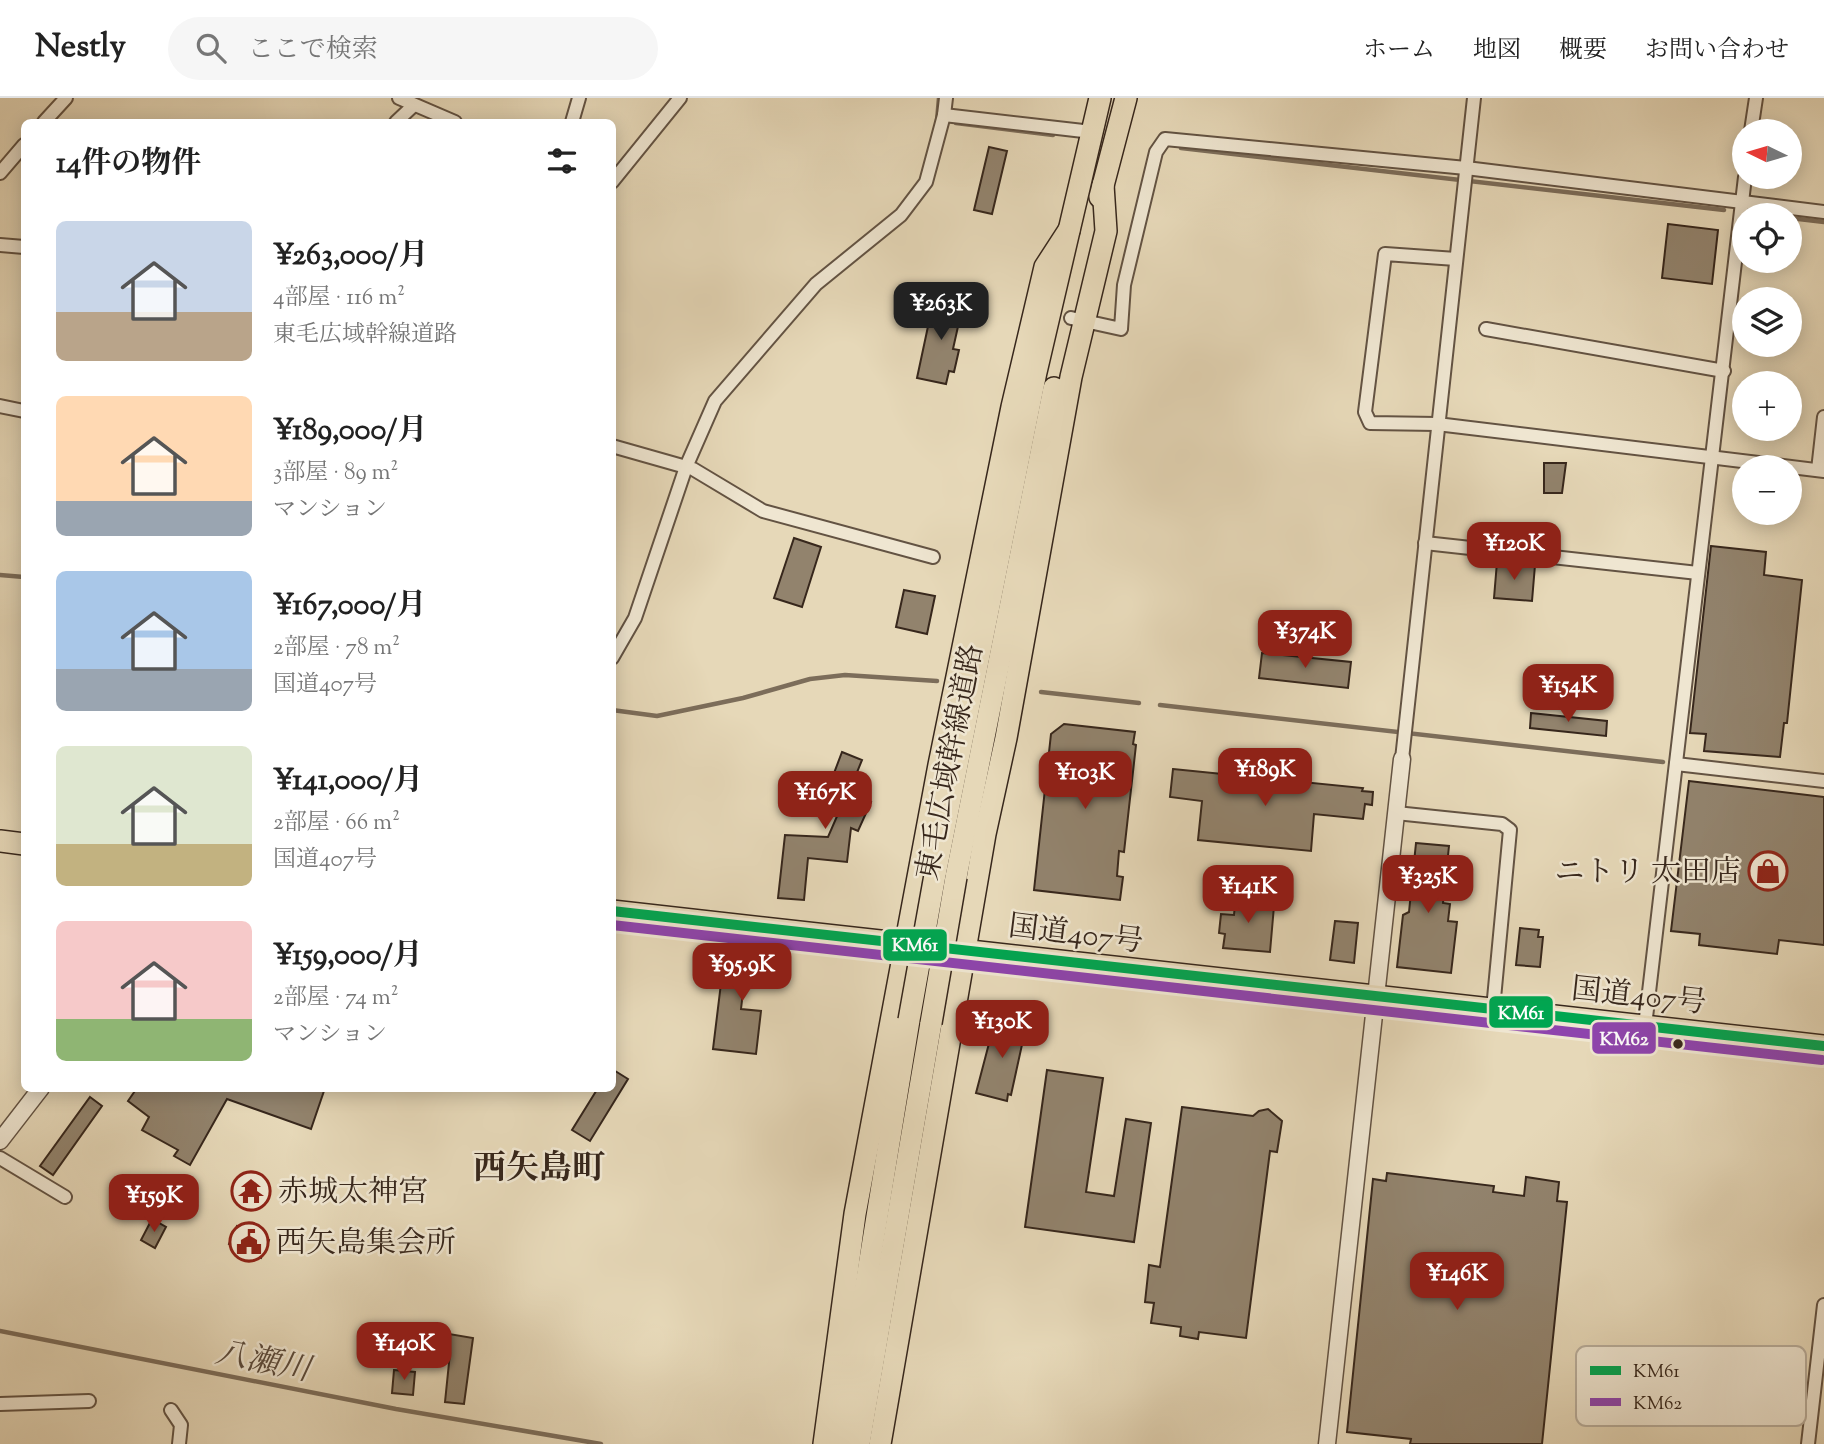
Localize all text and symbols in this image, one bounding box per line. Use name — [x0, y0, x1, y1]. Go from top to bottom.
search box — [168, 17, 658, 80]
text: Nestly — [35, 24, 126, 72]
icon: search — [192, 29, 230, 67]
text: ここで検索 — [248, 32, 378, 69]
text: ホーム — [1363, 34, 1435, 68]
text: 地図 — [1473, 34, 1521, 68]
text: 概要 — [1559, 34, 1607, 68]
text: お問い合わせ — [1645, 34, 1789, 68]
north arrow — [1732, 119, 1802, 189]
map controls — [1732, 119, 1802, 525]
icon: filters — [543, 142, 581, 180]
text: 14件の物件 — [56, 143, 201, 186]
button: locate — [1732, 203, 1802, 273]
text: ¥263,000/月 — [273, 235, 428, 278]
icon: home — [112, 249, 196, 333]
text: 4部屋 · 116 m² — [273, 282, 405, 315]
pin: ¥263K — [892, 282, 990, 342]
button: layers — [1732, 287, 1802, 357]
text: ¥263K — [910, 288, 972, 321]
text: 東毛広域幹線道路 — [273, 319, 457, 352]
button: + — [1732, 371, 1802, 441]
text: ¥189,000/月 — [273, 410, 427, 453]
icon: home — [112, 424, 196, 508]
button: − — [1732, 455, 1802, 525]
text: 3部屋 · 89 m² — [273, 457, 398, 490]
text: マンション — [273, 494, 387, 527]
pin: ¥120K — [1465, 522, 1563, 582]
text: ¥120K — [1483, 528, 1545, 561]
text: ¥167,000/月 — [273, 585, 426, 628]
icon: home — [112, 599, 196, 683]
pin: ¥374K — [1256, 610, 1354, 670]
text: ¥374K — [1274, 616, 1336, 649]
text: 2部屋 · 78 m² — [273, 632, 400, 665]
street label: 東毛広域幹線道路 — [907, 641, 995, 884]
pin: ¥154K — [1519, 664, 1617, 724]
text: 国道407号 — [273, 669, 377, 702]
text: ¥154K — [1539, 670, 1597, 703]
pin: ¥189K — [1216, 748, 1314, 808]
pin: ¥103K — [1036, 752, 1134, 811]
text: ¥189K — [1234, 754, 1296, 787]
text: ¥103K — [1055, 757, 1115, 790]
text: ¥141,000/月 — [273, 760, 423, 803]
pin: ¥167K — [776, 772, 874, 831]
icon: home — [112, 774, 196, 858]
text: ¥167K — [794, 777, 856, 810]
text: 2部屋 · 66 m² — [273, 807, 400, 840]
text: 国道407号 — [273, 844, 377, 877]
shop icon: ニトリ 太田店 — [1747, 850, 1789, 892]
place label: ニトリ 太田店 — [1555, 852, 1741, 895]
pin: ¥325K — [1379, 856, 1477, 915]
text: ¥325K — [1398, 861, 1458, 894]
pin: ¥141K — [1199, 866, 1297, 925]
text: ¥141K — [1219, 871, 1277, 904]
street label: 国道407号 — [1006, 906, 1146, 965]
line badge: KM61 — [882, 928, 948, 962]
text: KM61 — [892, 933, 939, 960]
text: ¥159,000/月 — [273, 935, 423, 978]
pin: ¥95.9K — [685, 944, 799, 1003]
icon: home — [112, 949, 196, 1033]
text: ¥95.9K — [708, 949, 776, 982]
street label: 国道407号 — [1569, 969, 1708, 1026]
text: 2部屋 · 74 m² — [273, 982, 399, 1015]
line badge: KM61 — [1488, 995, 1554, 1029]
pin: ¥130K — [953, 1000, 1051, 1060]
text: KM61 — [1498, 1001, 1545, 1028]
text: ¥130K — [972, 1006, 1032, 1039]
text: マンション — [273, 1019, 387, 1052]
line badge: KM62 — [1591, 1021, 1657, 1055]
text: KM62 — [1599, 1027, 1649, 1054]
unlabelled marker — [1671, 1037, 1685, 1051]
district label: 西矢島町 — [473, 1146, 605, 1194]
temple icon: 赤城太神宮 — [230, 1170, 272, 1212]
place label: 赤城太神宮 — [278, 1172, 428, 1215]
pin: ¥159K — [105, 1174, 203, 1234]
text: ¥159K — [125, 1180, 183, 1213]
public building icon: 西矢島集会所 — [228, 1221, 270, 1263]
place label: 西矢島集会所 — [276, 1223, 456, 1266]
pin: ¥146K — [1408, 1252, 1506, 1312]
text: ¥146K — [1426, 1258, 1488, 1291]
pin: ¥140K — [355, 1322, 453, 1382]
text: ¥140K — [373, 1328, 435, 1361]
water label: 八瀬川 — [211, 1331, 317, 1395]
legend — [1576, 1346, 1806, 1426]
text: KM61 — [1633, 1359, 1680, 1386]
text: KM62 — [1633, 1391, 1682, 1418]

